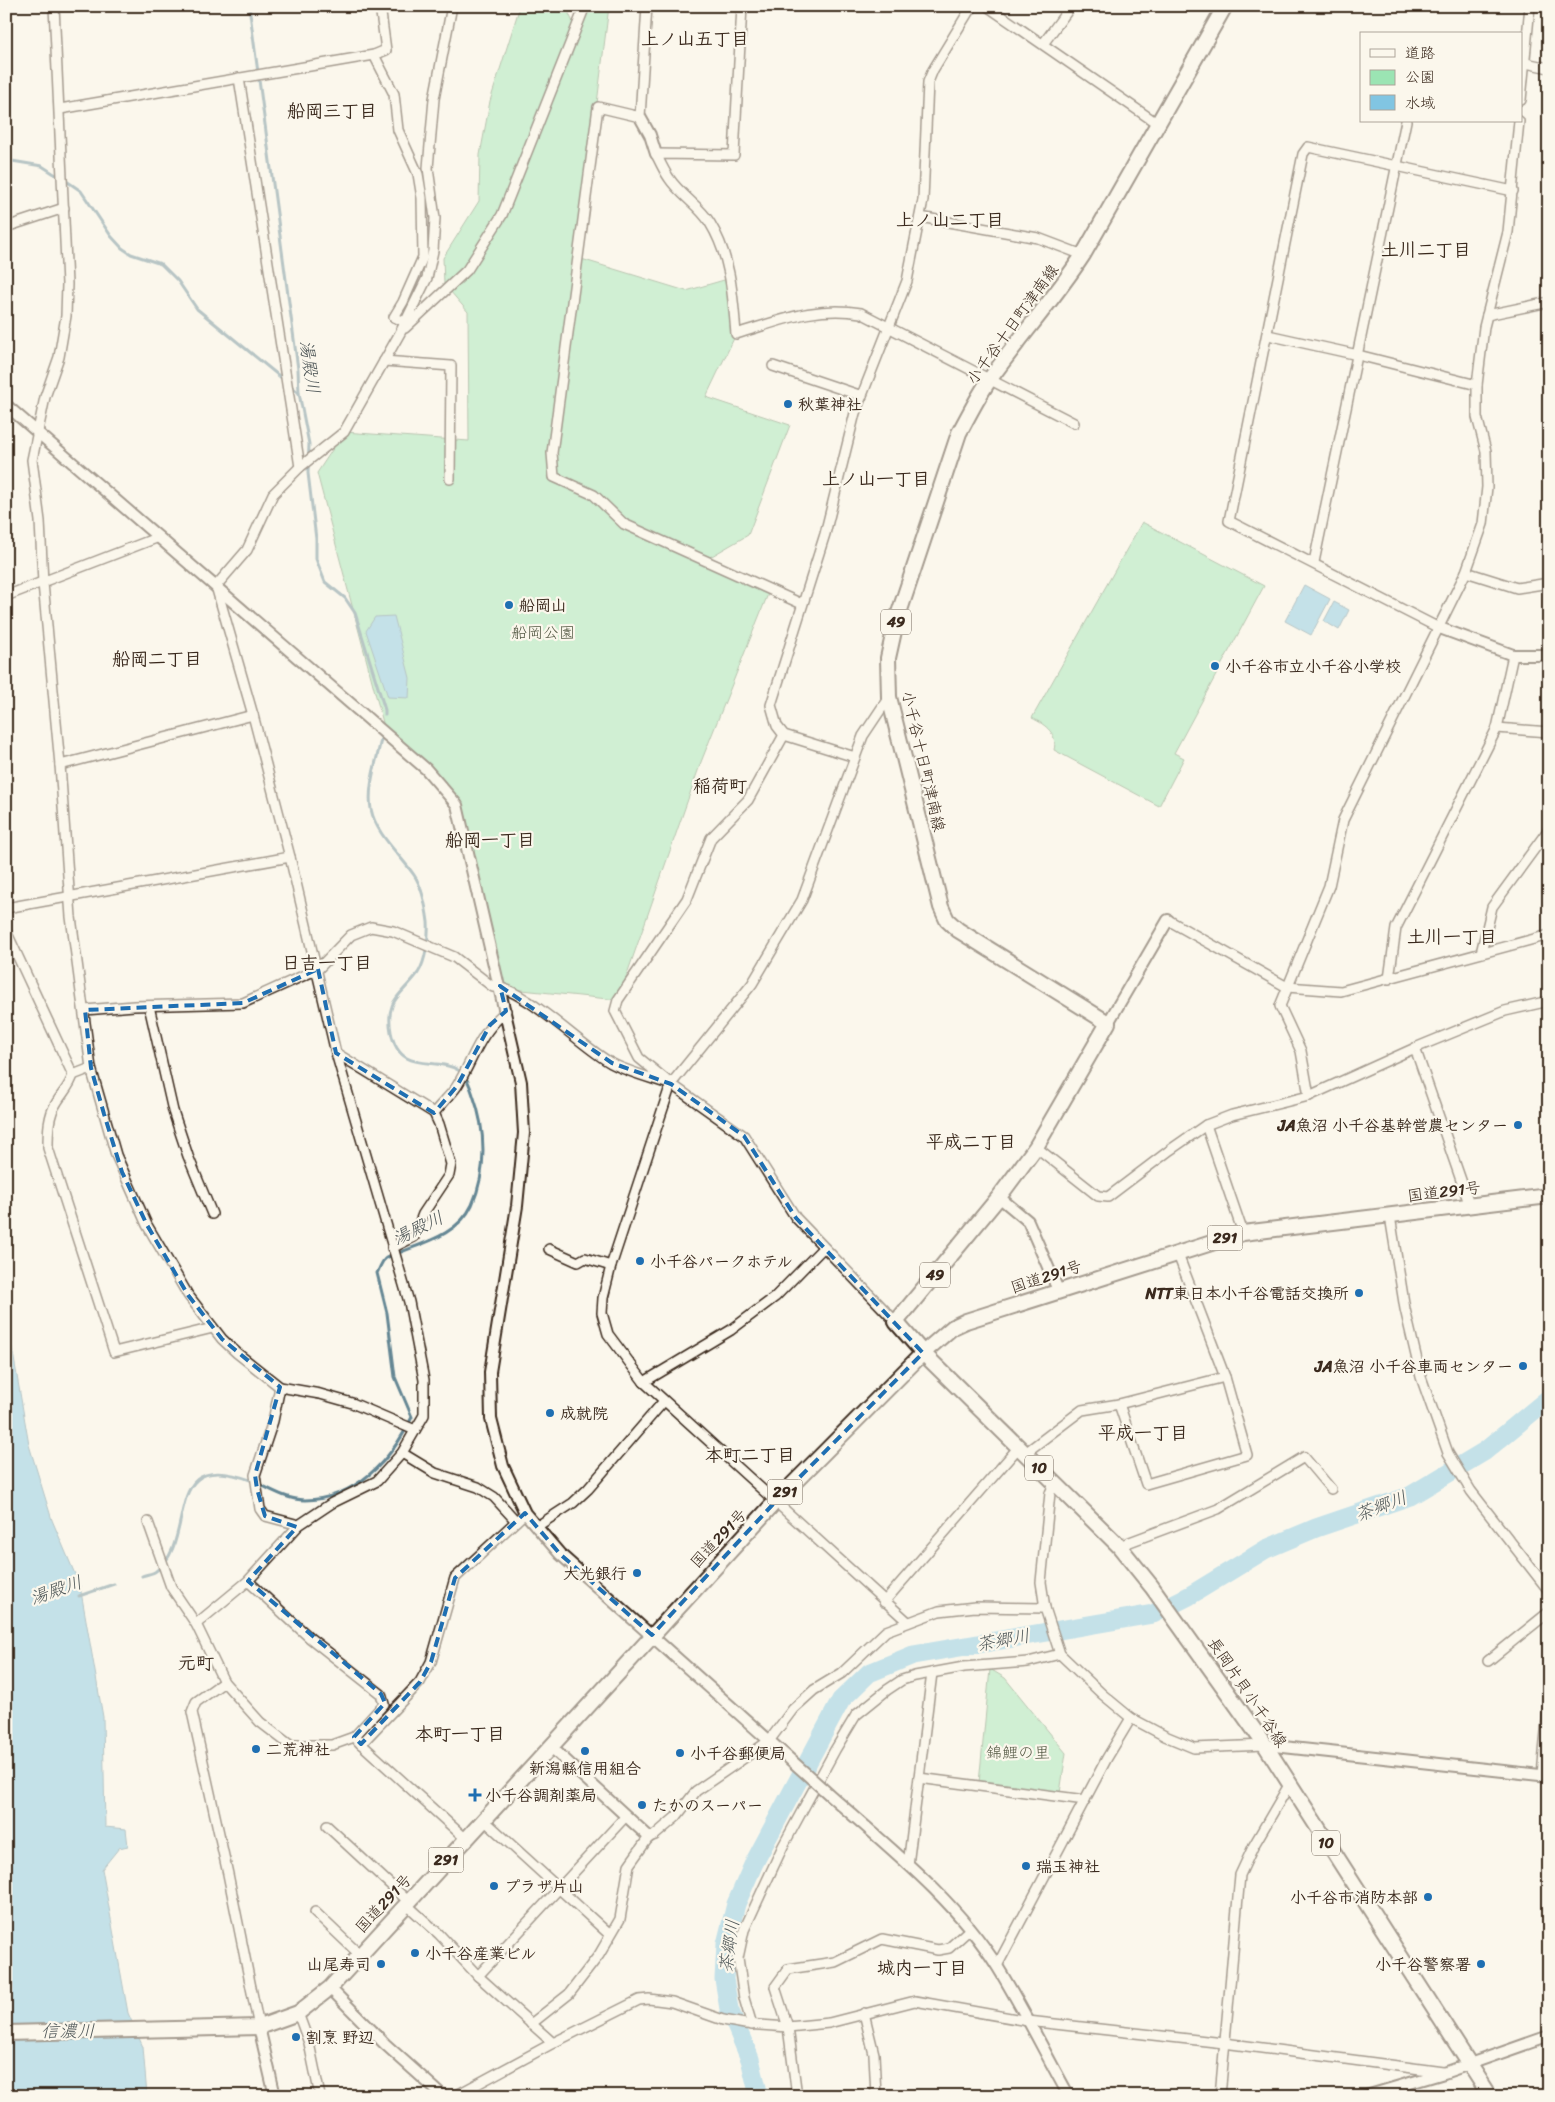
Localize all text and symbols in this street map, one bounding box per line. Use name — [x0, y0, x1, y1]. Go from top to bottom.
district label: 上ノ山五丁目 — [641, 23, 749, 55]
legend — [1360, 32, 1522, 122]
text: 道路 — [1405, 40, 1435, 66]
text: 公園 — [1405, 64, 1435, 90]
text: 水域 — [1405, 90, 1435, 116]
district label: 船岡三丁目 — [287, 95, 377, 127]
district label: 上ノ山二丁目 — [896, 204, 1004, 236]
district label: 土川二丁目 — [1381, 234, 1471, 266]
street label: 小千谷十日町津南線 — [958, 258, 1066, 391]
water label: 湯殿川 — [290, 338, 330, 396]
place label: 秋葉神社 — [798, 390, 862, 419]
marker: 秋葉神社 — [782, 398, 794, 410]
district label: 上ノ山一丁目 — [822, 463, 930, 495]
place label: 船岡山 — [519, 591, 567, 620]
marker: 船岡山 — [503, 599, 515, 611]
road number: 49 — [881, 610, 911, 634]
park label: 船岡公園 — [511, 618, 575, 647]
district label: 船岡二丁目 — [112, 643, 202, 675]
place label: 小千谷市立小千谷小学校 — [1225, 652, 1401, 681]
marker: 小千谷市立小千谷小学校 — [1209, 660, 1221, 672]
street label: 小千谷十日町津南線 — [893, 688, 954, 835]
district label: 稲荷町 — [693, 770, 747, 802]
district label: 船岡一丁目 — [445, 824, 535, 856]
district label: 土川一丁目 — [1407, 921, 1497, 953]
district label: 日吉一丁目 — [282, 947, 372, 979]
place label: JA魚沼 小千谷基幹営農センター — [1277, 1111, 1508, 1140]
marker: JA魚沼 小千谷基幹営農センター — [1512, 1119, 1524, 1131]
district label: 平成二丁目 — [926, 1126, 1016, 1158]
street label: 国道291号 — [1406, 1173, 1483, 1210]
water label: 湯殿川 — [387, 1202, 449, 1254]
road number: 291 — [1208, 1226, 1242, 1250]
place label: 小千谷パークホテル — [650, 1247, 793, 1276]
street label: 国道291号 — [1007, 1251, 1086, 1302]
marker: 小千谷パークホテル — [634, 1255, 646, 1267]
road number: 49 — [920, 1262, 950, 1288]
place label: NTT東日本小千谷電話交換所 — [1144, 1279, 1349, 1308]
marker: NTT東日本小千谷電話交換所 — [1353, 1287, 1365, 1299]
place label: JA魚沼 小千谷車両センター — [1314, 1352, 1513, 1381]
marker: JA魚沼 小千谷車両センター — [1517, 1360, 1529, 1372]
place label: 成就院 — [560, 1399, 608, 1428]
marker: 成就院 — [544, 1407, 556, 1419]
district label: 平成一丁目 — [1098, 1417, 1188, 1449]
district label: 本町二丁目 — [705, 1439, 795, 1471]
road number: 10 — [1025, 1456, 1053, 1480]
road number: 291 — [768, 1480, 802, 1504]
water label: 茶郷川 — [1350, 1481, 1412, 1531]
street label: 国道291号 — [683, 1501, 754, 1575]
place label: 大光銀行 — [563, 1559, 627, 1588]
water label: 湯殿川 — [25, 1566, 87, 1614]
marker: 大光銀行 — [631, 1567, 643, 1579]
water label: 茶郷川 — [974, 1620, 1032, 1660]
street label: 長岡片貝小千谷線 — [1200, 1631, 1295, 1753]
district label: 元町 — [178, 1647, 214, 1679]
district label: 本町一丁目 — [415, 1718, 505, 1750]
place label: 二荒神社 — [266, 1735, 330, 1764]
park label: 錦鯉の里 — [986, 1738, 1050, 1767]
place label: 小千谷郵便局 — [690, 1739, 786, 1768]
marker: 二荒神社 — [250, 1743, 262, 1755]
marker: 新潟縣信用組合 — [579, 1745, 591, 1757]
marker: 小千谷郵便局 — [674, 1747, 686, 1759]
place label: 新潟縣信用組合 — [529, 1754, 641, 1783]
place label: 小千谷調剤薬局 — [485, 1781, 597, 1810]
marker: 小千谷調剤薬局 — [469, 1789, 481, 1801]
place label: たかのスーパー — [652, 1791, 763, 1820]
marker: たかのスーパー — [636, 1799, 648, 1811]
road number: 10 — [1312, 1830, 1340, 1856]
road number: 291 — [428, 1848, 464, 1872]
place label: 瑞玉神社 — [1036, 1852, 1100, 1881]
marker: 瑞玉神社 — [1020, 1860, 1032, 1872]
street label: 国道291号 — [348, 1866, 419, 1940]
place label: プラザ片山 — [504, 1872, 584, 1901]
marker: プラザ片山 — [488, 1880, 500, 1892]
place label: 小千谷市消防本部 — [1290, 1883, 1418, 1912]
marker: 小千谷市消防本部 — [1422, 1891, 1434, 1903]
water label: 茶郷川 — [709, 1917, 749, 1975]
place label: 小千谷産業ビル — [425, 1939, 537, 1968]
marker: 小千谷産業ビル — [409, 1947, 421, 1959]
place label: 山尾寿司 — [307, 1950, 371, 1979]
place label: 小千谷警察署 — [1375, 1950, 1471, 1979]
district label: 城内一丁目 — [877, 1952, 967, 1984]
marker: 山尾寿司 — [375, 1958, 387, 1970]
marker: 小千谷警察署 — [1475, 1958, 1487, 1970]
water label: 信濃川 — [41, 2015, 95, 2047]
place label: 割烹 野辺 — [306, 2023, 374, 2052]
marker: 割烹 野辺 — [290, 2031, 302, 2043]

